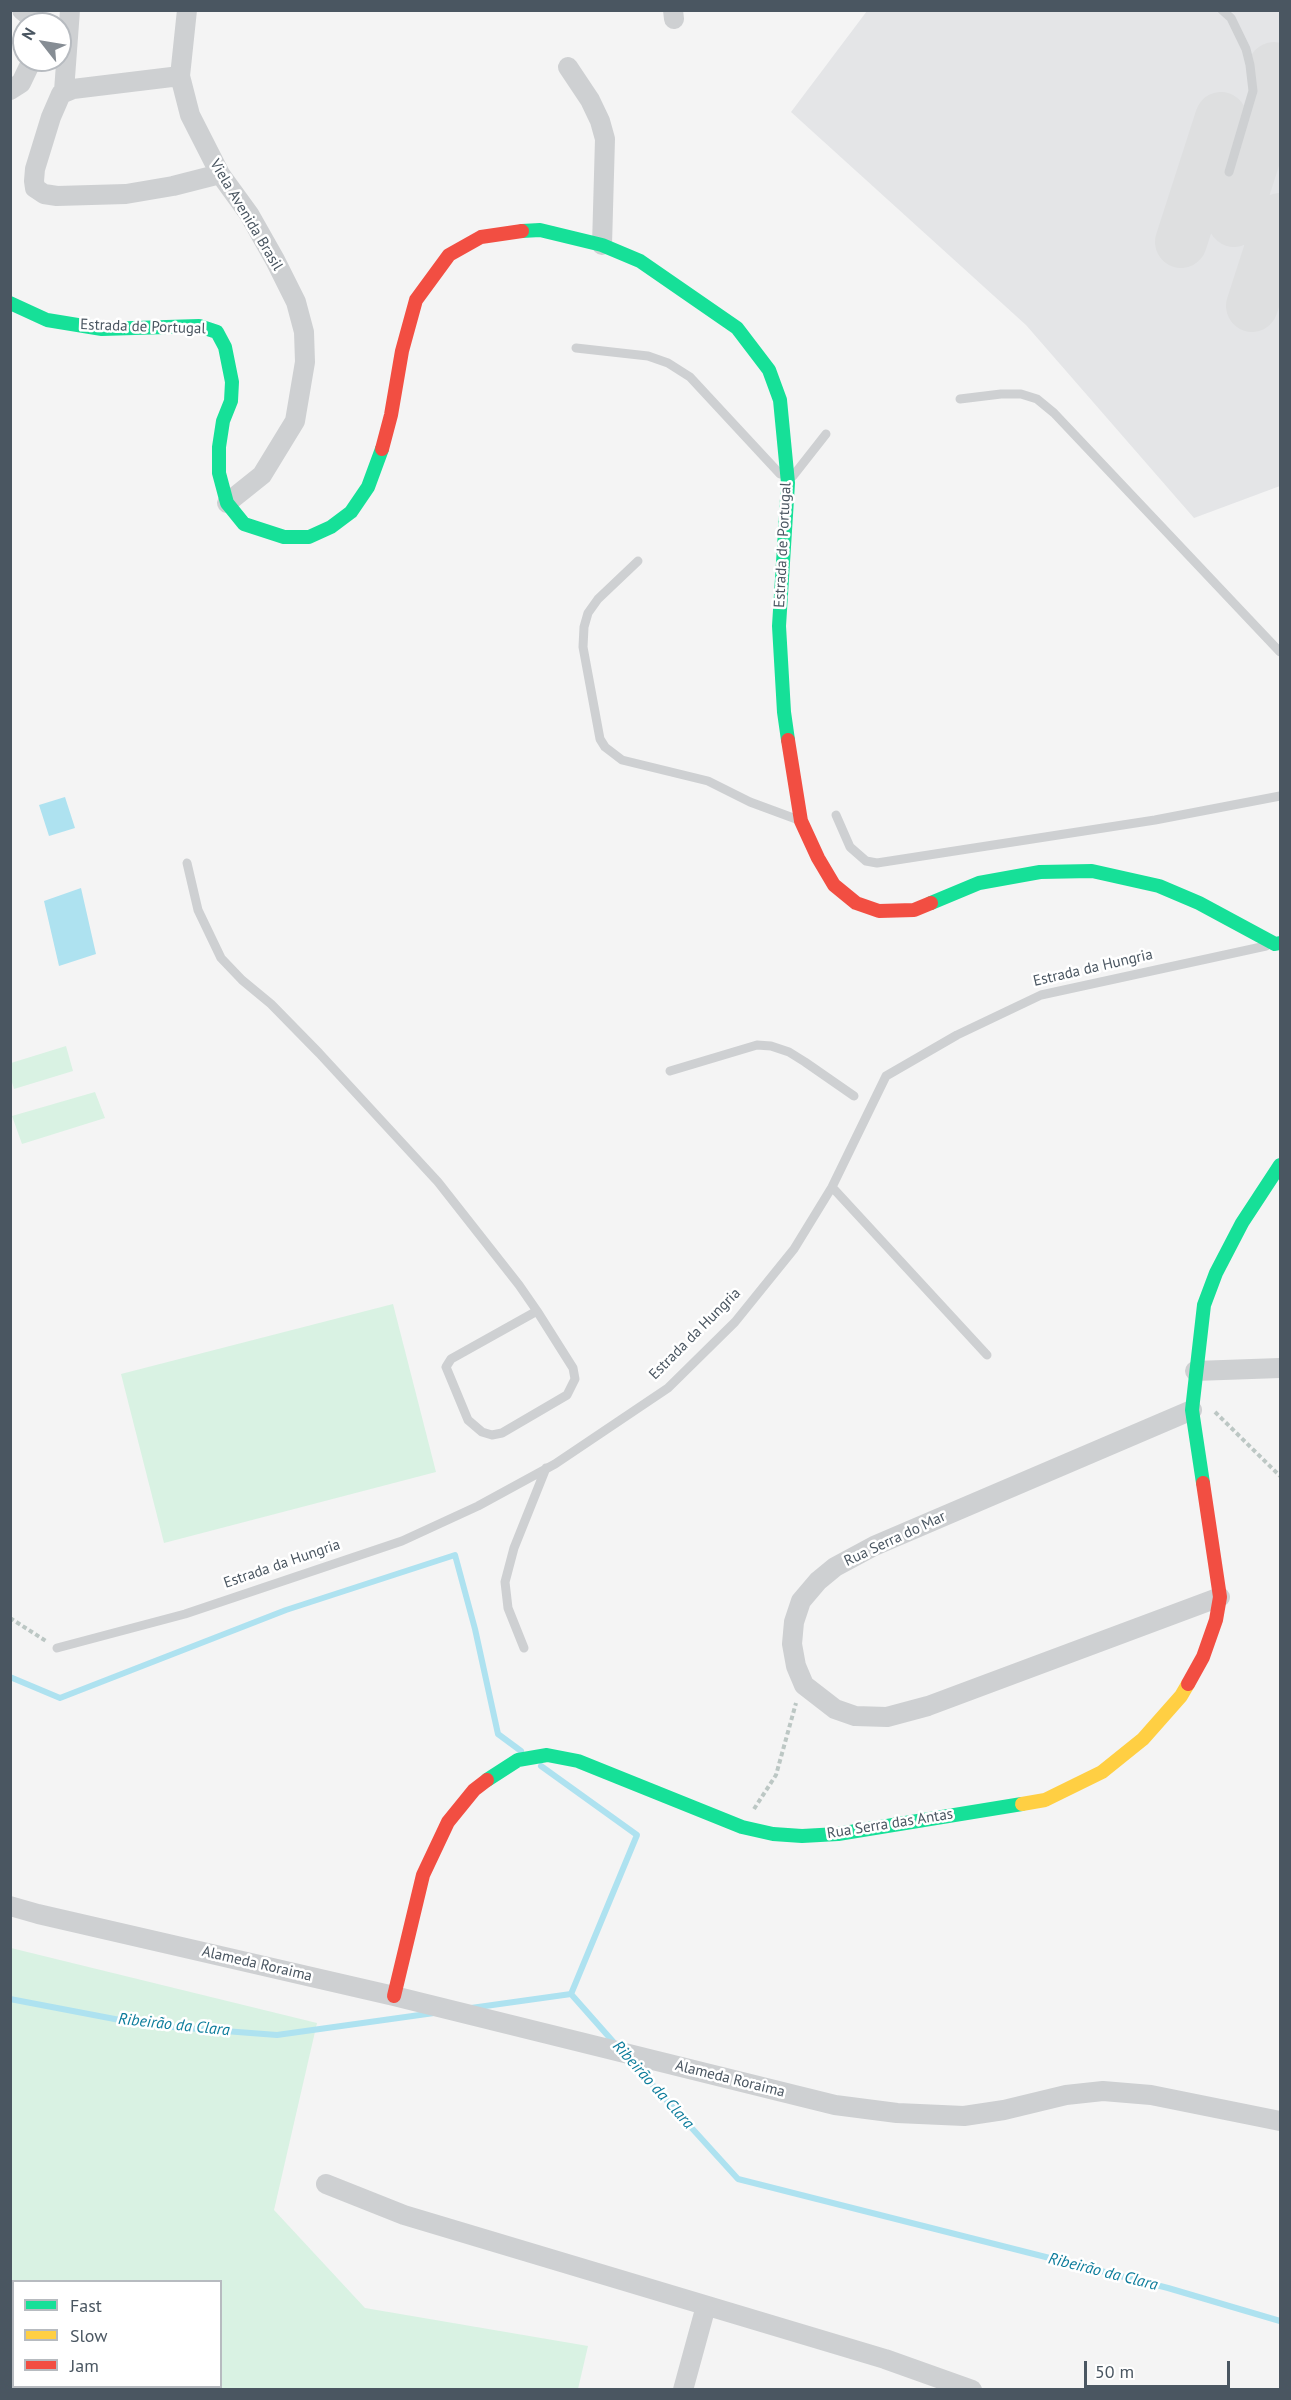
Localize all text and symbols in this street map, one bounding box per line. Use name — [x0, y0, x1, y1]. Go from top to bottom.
north arrow — [12, 12, 72, 72]
text: N — [17, 24, 40, 43]
street label: Viela Avenida Brasil — [206, 156, 286, 274]
street label: Estrada de Portugal — [80, 316, 206, 338]
street label: Estrada de Portugal — [771, 482, 795, 608]
street label: Estrada da Hungria — [1032, 946, 1154, 990]
street label: Estrada da Hungria — [646, 1285, 744, 1383]
street label: Rua Serra do Mar — [841, 1508, 949, 1570]
street label: Estrada da Hungria — [221, 1536, 343, 1592]
street label: Rua Serra das Antas — [826, 1805, 954, 1843]
street label: Alameda Roraima — [200, 1943, 314, 1985]
water label: Ribeirão da Clara — [117, 2010, 231, 2040]
water label: Ribeirão da Clara — [608, 2037, 698, 2133]
street label: Alameda Roraima — [673, 2057, 787, 2101]
water label: Ribeirão da Clara — [1046, 2249, 1160, 2295]
legend — [12, 2280, 222, 2388]
text: Fast — [70, 2294, 102, 2317]
text: Slow — [70, 2324, 108, 2347]
scale bar — [1087, 2349, 1232, 2387]
text: Jam — [70, 2354, 99, 2377]
text: 50 m — [1095, 2360, 1134, 2383]

